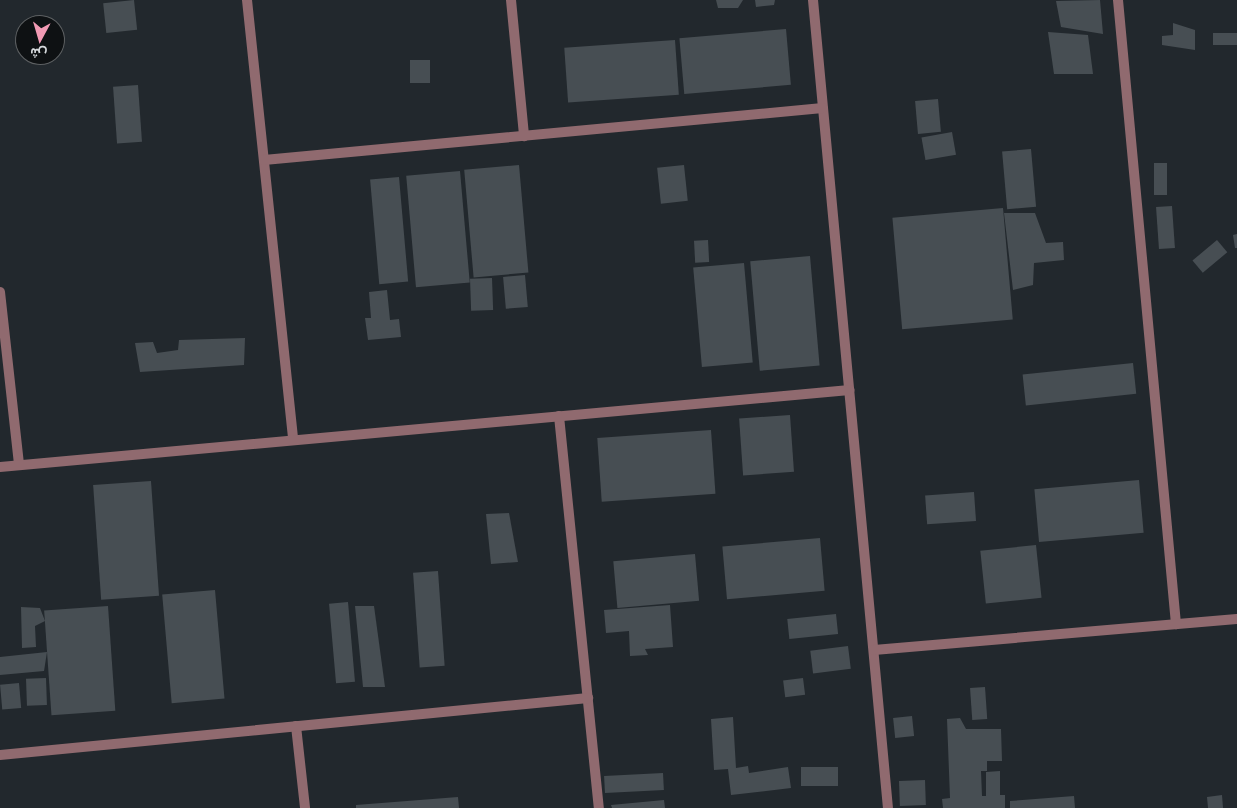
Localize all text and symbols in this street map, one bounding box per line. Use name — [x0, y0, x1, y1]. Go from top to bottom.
north arrow — [15, 15, 65, 65]
text: ش — [29, 44, 48, 64]

